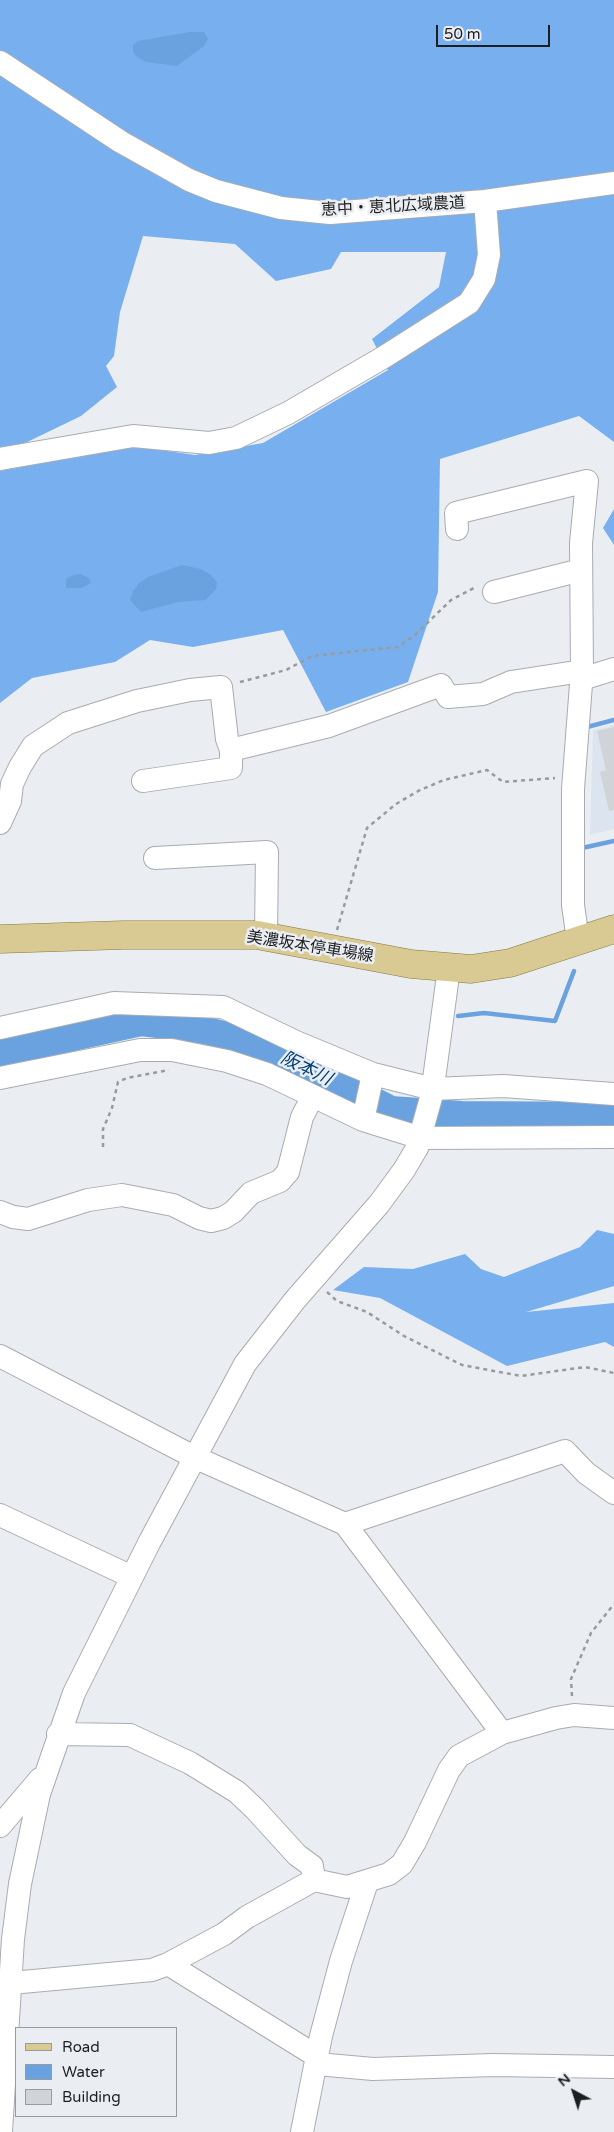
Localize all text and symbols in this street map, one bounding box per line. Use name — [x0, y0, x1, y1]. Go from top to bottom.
scale bar — [439, 15, 553, 47]
text: 50 m — [444, 25, 481, 43]
street label: 恵中・恵北広域農道 — [321, 194, 465, 220]
street label: 美濃坂本停車場線 — [245, 928, 375, 966]
water label: 阪本川 — [277, 1047, 335, 1091]
legend — [15, 2027, 178, 2117]
text: Road — [62, 2038, 100, 2056]
text: Water — [62, 2063, 105, 2081]
north arrow — [549, 2067, 599, 2117]
text: N — [554, 2070, 574, 2090]
text: Building — [62, 2088, 121, 2106]

